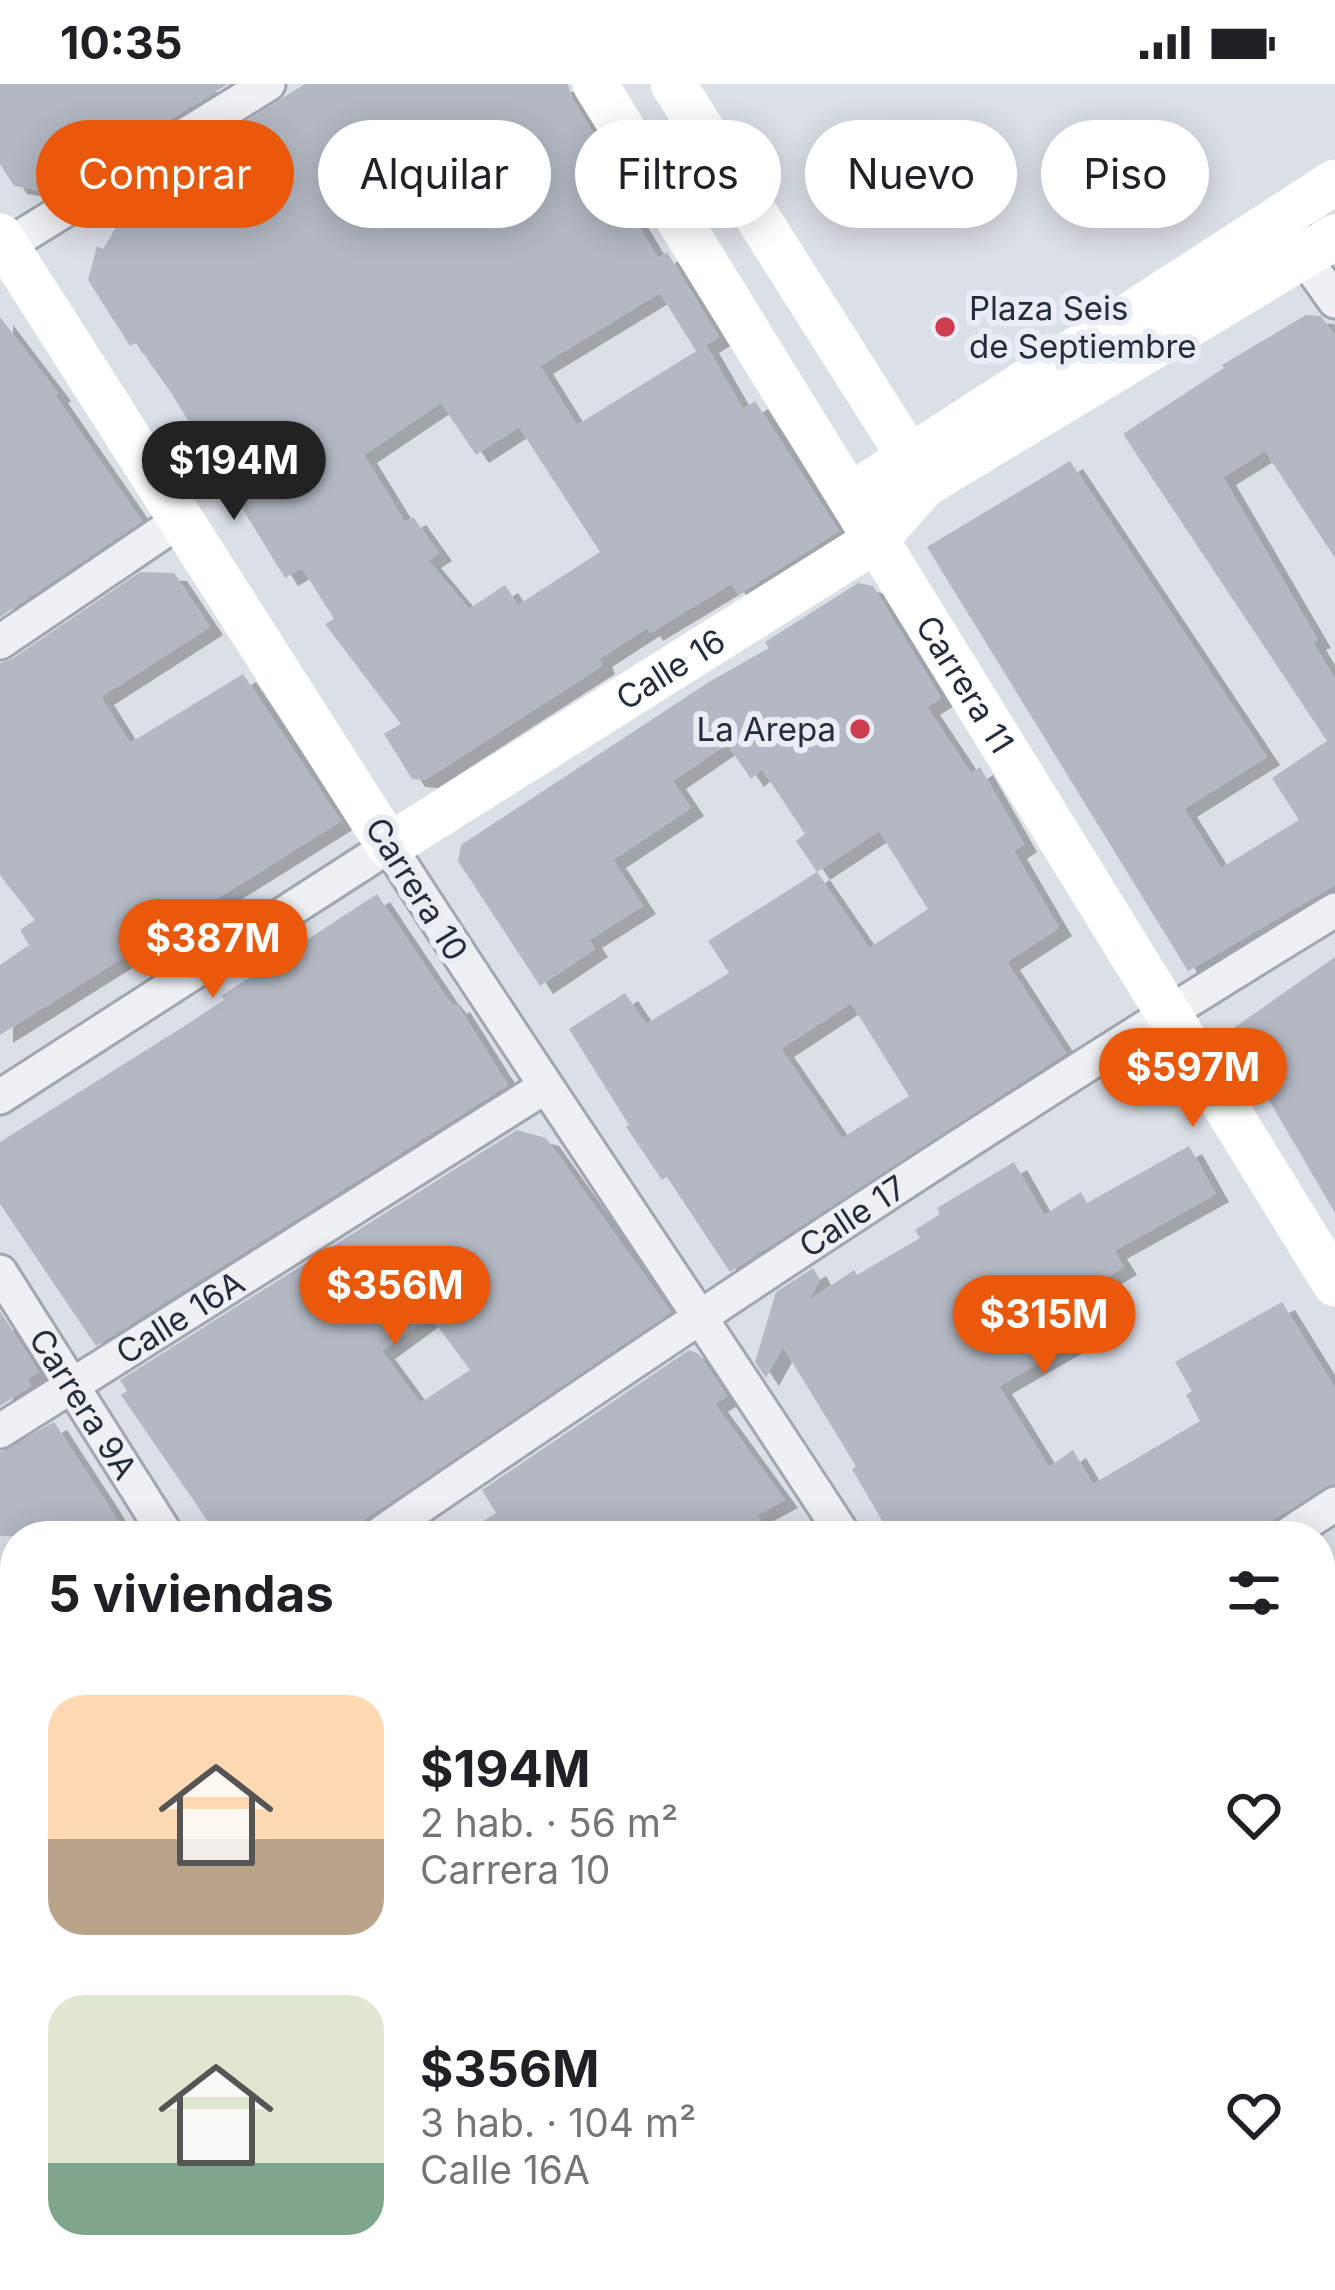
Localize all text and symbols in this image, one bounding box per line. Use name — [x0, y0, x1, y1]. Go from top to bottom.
text: 10:35 — [60, 15, 183, 70]
chip: Comprar — [36, 120, 294, 228]
chip: Alquilar — [318, 120, 551, 228]
chip: Filtros — [575, 120, 781, 228]
chip: Nuevo — [805, 120, 1017, 228]
chip: Piso — [1041, 120, 1209, 228]
place label: Plaza Seis de Septiembre — [969, 288, 1197, 366]
marker: Plaza Seis de Septiembre — [932, 314, 958, 340]
pin: $194M — [150, 421, 318, 523]
text: $194M — [169, 436, 299, 483]
street label: Carrera 11 — [908, 608, 1022, 760]
street label: Calle 16 — [609, 620, 732, 718]
place label: La Arepa — [697, 709, 836, 749]
marker: La Arepa — [847, 716, 873, 742]
street label: Carrera 10 — [357, 810, 477, 968]
pin: $387M — [129, 899, 297, 1001]
text: $387M — [145, 914, 281, 961]
pin: $597M — [1109, 1028, 1277, 1130]
text: $597M — [1126, 1043, 1260, 1090]
street label: Calle 17 — [792, 1167, 913, 1266]
pin: $356M — [311, 1246, 479, 1348]
text: $356M — [326, 1261, 464, 1308]
street label: Calle 16A — [109, 1262, 252, 1373]
pin: $315M — [960, 1275, 1128, 1377]
text: $315M — [980, 1290, 1108, 1337]
street label: Carrera 9A — [21, 1321, 146, 1486]
icon: filters — [1221, 1560, 1287, 1626]
text: 5 viviendas — [48, 1563, 334, 1624]
text: $194M — [420, 1738, 591, 1799]
icon: home — [144, 1743, 288, 1887]
icon: heart — [1221, 1782, 1287, 1848]
text: 2 hab. · 56 m² — [420, 1799, 678, 1846]
text: Carrera 10 — [420, 1846, 610, 1893]
text: $356M — [420, 2038, 600, 2099]
icon: home — [144, 2043, 288, 2187]
icon: heart — [1221, 2082, 1287, 2148]
text: 3 hab. · 104 m² — [420, 2099, 696, 2146]
text: Calle 16A — [420, 2146, 590, 2193]

